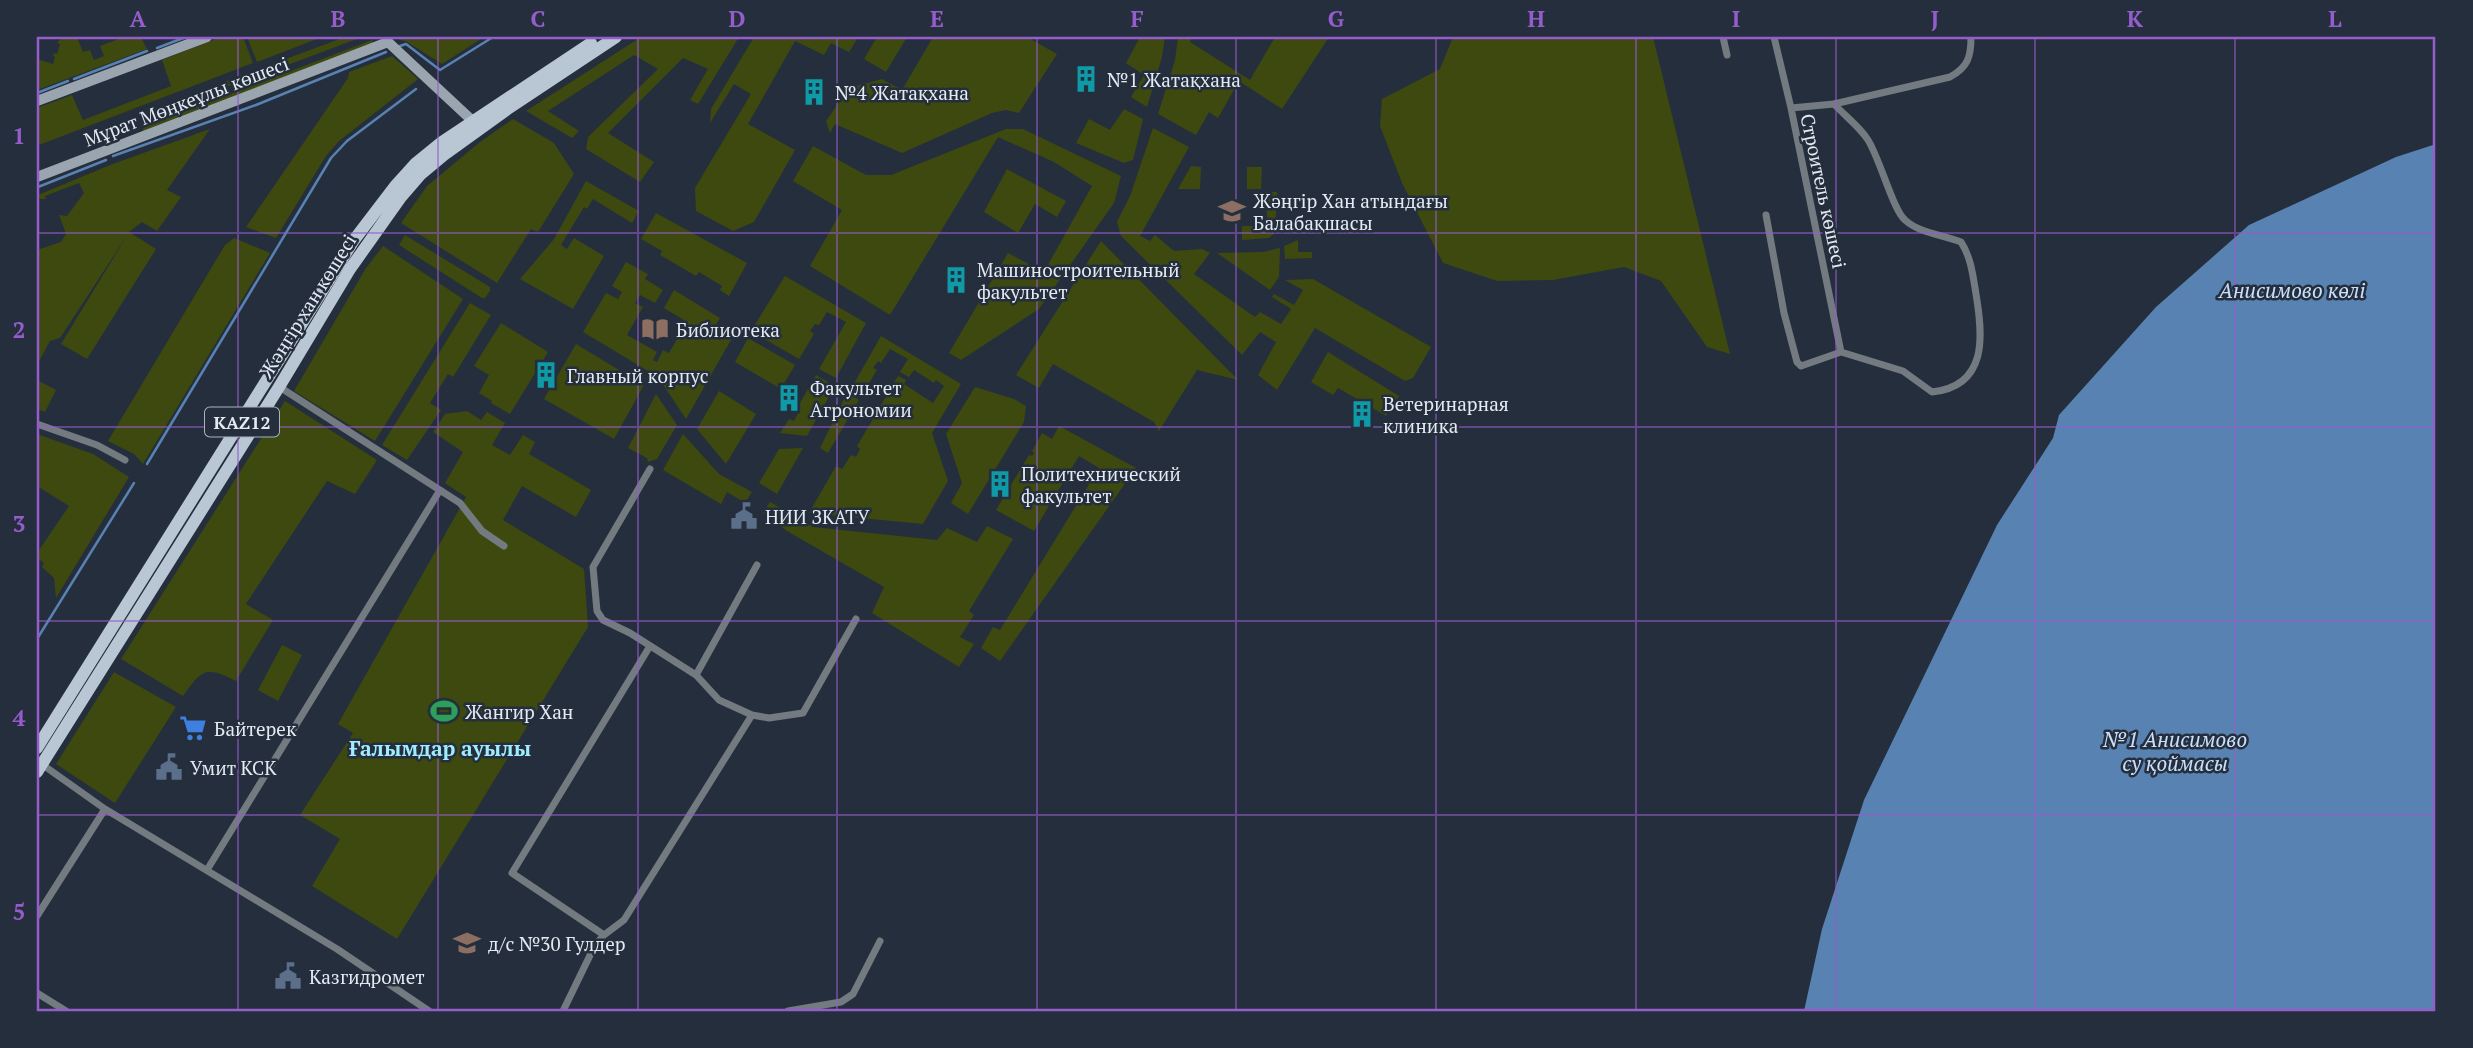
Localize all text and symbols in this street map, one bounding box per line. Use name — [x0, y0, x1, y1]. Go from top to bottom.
text: A — [130, 3, 147, 34]
text: B — [331, 3, 346, 34]
text: C — [531, 3, 546, 34]
text: D — [729, 3, 746, 34]
text: E — [930, 3, 944, 34]
text: F — [1130, 3, 1144, 34]
text: G — [1328, 3, 1345, 34]
text: H — [1527, 3, 1545, 34]
text: I — [1732, 3, 1740, 34]
text: J — [1931, 3, 1939, 34]
text: K — [2127, 3, 2144, 34]
text: L — [2328, 3, 2342, 34]
street label: Мұрат Мөңкеұлы көшесі — [80, 50, 292, 152]
building icon: №1 Жатақхана — [1071, 64, 1101, 94]
place label: №1 Жатақхана — [1107, 67, 1241, 92]
building icon: №4 Жатақхана — [799, 77, 829, 107]
place label: №4 Жатақхана — [835, 80, 969, 105]
street label: Строитель көшесі — [1795, 111, 1853, 271]
text: 1 — [13, 120, 26, 151]
place label: Жәңгір Хан атындағы Балабақшасы — [1253, 188, 1448, 235]
school or university icon: Жәңгір Хан атындағы Балабақшасы — [1217, 196, 1247, 226]
street label: Жәңгір хан көшесі — [253, 229, 361, 383]
place label: Машиностроительный факультет — [977, 257, 1180, 304]
building icon: Машиностроительный факультет — [941, 265, 971, 295]
water label: Анисимово көлі — [2217, 276, 2365, 304]
text: 2 — [13, 314, 26, 345]
library icon: Библиотека — [640, 314, 670, 344]
place label: Библиотека — [676, 317, 780, 342]
building icon: Главный корпус — [531, 360, 561, 390]
place label: Главный корпус — [567, 363, 709, 388]
place label: Факультет Агрономии — [810, 375, 912, 422]
building icon: Факультет Агрономии — [774, 383, 804, 413]
place label: Ветеринарная клиника — [1383, 391, 1509, 438]
building icon: Ветеринарная клиника — [1347, 399, 1377, 429]
road number: KAZ12 — [205, 408, 279, 436]
place label: Политехнический факультет — [1021, 461, 1181, 508]
building icon: Политехнический факультет — [985, 469, 1015, 499]
public building icon: НИИ ЗКАТУ — [729, 501, 759, 531]
place label: НИИ ЗКАТУ — [765, 504, 870, 529]
text: 3 — [13, 508, 26, 539]
sports icon: Жангир Хан — [429, 696, 459, 726]
place label: Жангир Хан — [465, 699, 573, 724]
text: 4 — [13, 702, 26, 733]
supermarket icon: Байтерек — [178, 713, 208, 743]
place label: Байтерек — [214, 716, 297, 741]
water label: №1 Анисимово су қоймасы — [2102, 725, 2247, 777]
district label: Ғалымдар ауылы — [349, 734, 531, 762]
public building icon: Умит КСК — [154, 752, 184, 782]
place label: Умит КСК — [190, 755, 277, 780]
text: 5 — [13, 896, 26, 927]
school or university icon: д/с №30 Гулдер — [452, 928, 482, 958]
place label: д/с №30 Гулдер — [488, 931, 626, 956]
public building icon: Казгидромет — [273, 961, 303, 991]
place label: Казгидромет — [309, 964, 425, 989]

